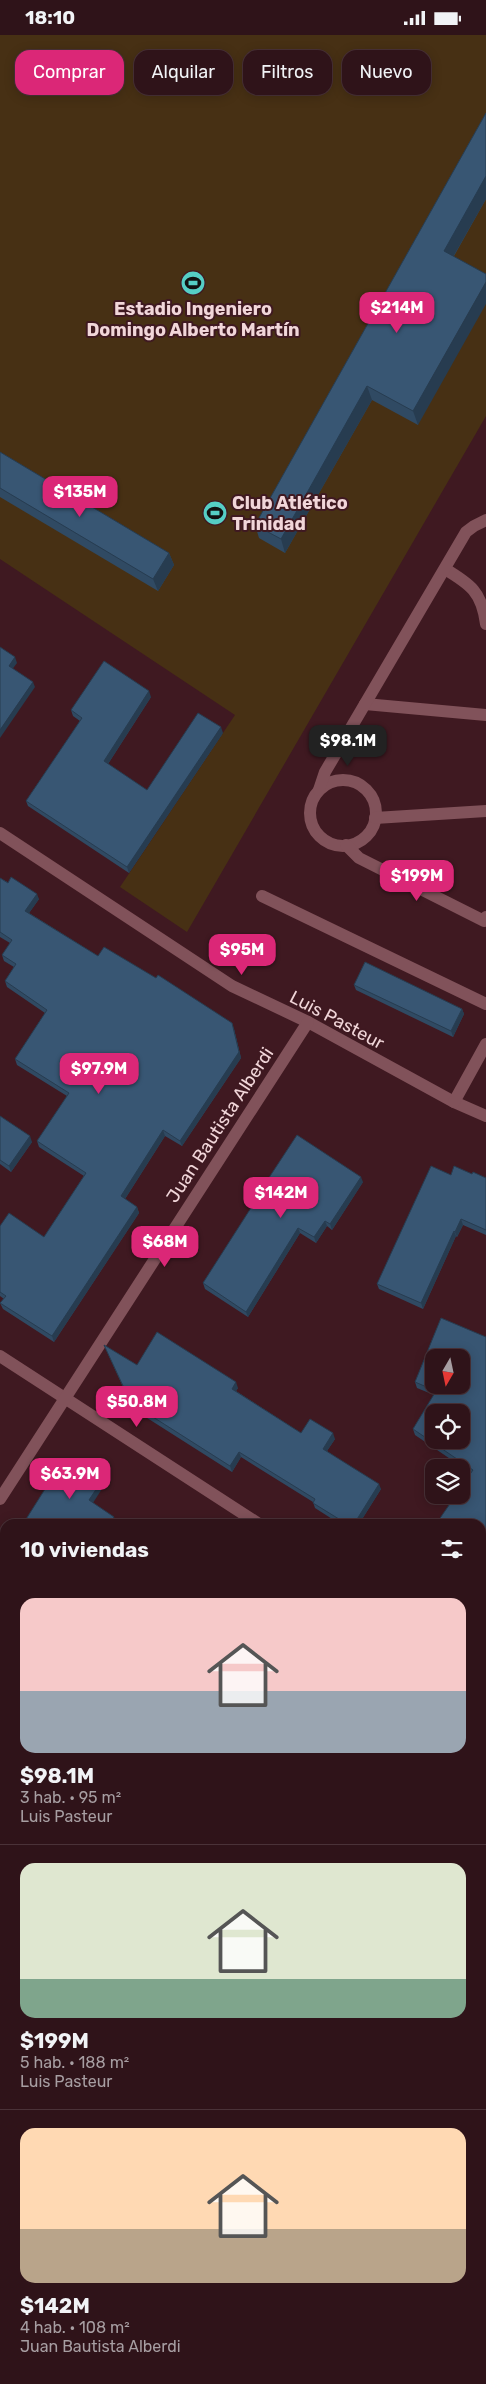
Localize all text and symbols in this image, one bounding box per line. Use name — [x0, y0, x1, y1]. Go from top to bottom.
text: 18:10 — [25, 6, 75, 29]
chip: Comprar — [15, 50, 124, 95]
chip: Alquilar — [134, 50, 233, 95]
chip: Filtros — [243, 50, 332, 95]
chip: Nuevo — [342, 50, 431, 95]
sports icon: Estadio Ingeniero Domingo Alberto Martín — [180, 270, 206, 296]
pin: $214M — [362, 291, 432, 334]
place label: Estadio Ingeniero Domingo Alberto Martín — [86, 298, 300, 341]
text: $214M — [370, 298, 424, 317]
pin: $135M — [45, 475, 115, 518]
text: $135M — [54, 482, 106, 501]
place label: Club Atlético Trinidad — [232, 492, 348, 535]
sports icon: Club Atlético Trinidad — [202, 500, 228, 526]
pin: $98.1M — [307, 725, 389, 767]
text: $98.1M — [320, 731, 376, 750]
pin: $199M — [382, 859, 452, 902]
text: $199M — [391, 866, 443, 885]
pin: $95M — [212, 933, 272, 976]
text: $95M — [220, 940, 264, 959]
street label: Luis Pasteur — [286, 986, 388, 1054]
street label: Juan Bautista Alberdi — [162, 1043, 278, 1207]
pin: $97.9M — [58, 1053, 140, 1095]
text: $97.9M — [71, 1059, 127, 1078]
pin: $142M — [246, 1177, 316, 1219]
text: $142M — [254, 1183, 308, 1202]
pin: $68M — [135, 1225, 195, 1268]
text: $68M — [142, 1232, 188, 1251]
north arrow — [425, 1349, 470, 1394]
map controls — [425, 1349, 470, 1504]
pin: $50.8M — [96, 1385, 178, 1428]
text: $50.8M — [107, 1392, 167, 1411]
button: locate — [425, 1404, 470, 1449]
pin: $63.9M — [29, 1457, 111, 1500]
button: layers — [425, 1459, 470, 1504]
text: $63.9M — [40, 1464, 100, 1483]
icon: filters — [438, 1535, 466, 1563]
text: 10 viviendas — [20, 1537, 149, 1562]
icon: home — [198, 1630, 288, 1720]
text: $98.1M — [20, 1763, 94, 1788]
text: 3 hab. · 95 m² — [20, 1788, 121, 1807]
text: Luis Pasteur — [20, 1807, 112, 1826]
icon: home — [198, 1896, 288, 1986]
text: $199M — [20, 2028, 89, 2053]
text: 5 hab. · 188 m² — [20, 2053, 129, 2072]
text: Luis Pasteur — [20, 2072, 112, 2091]
icon: home — [198, 2161, 288, 2251]
text: $142M — [20, 2293, 90, 2318]
text: 4 hab. · 108 m² — [20, 2318, 130, 2337]
text: Juan Bautista Alberdi — [20, 2337, 181, 2356]

